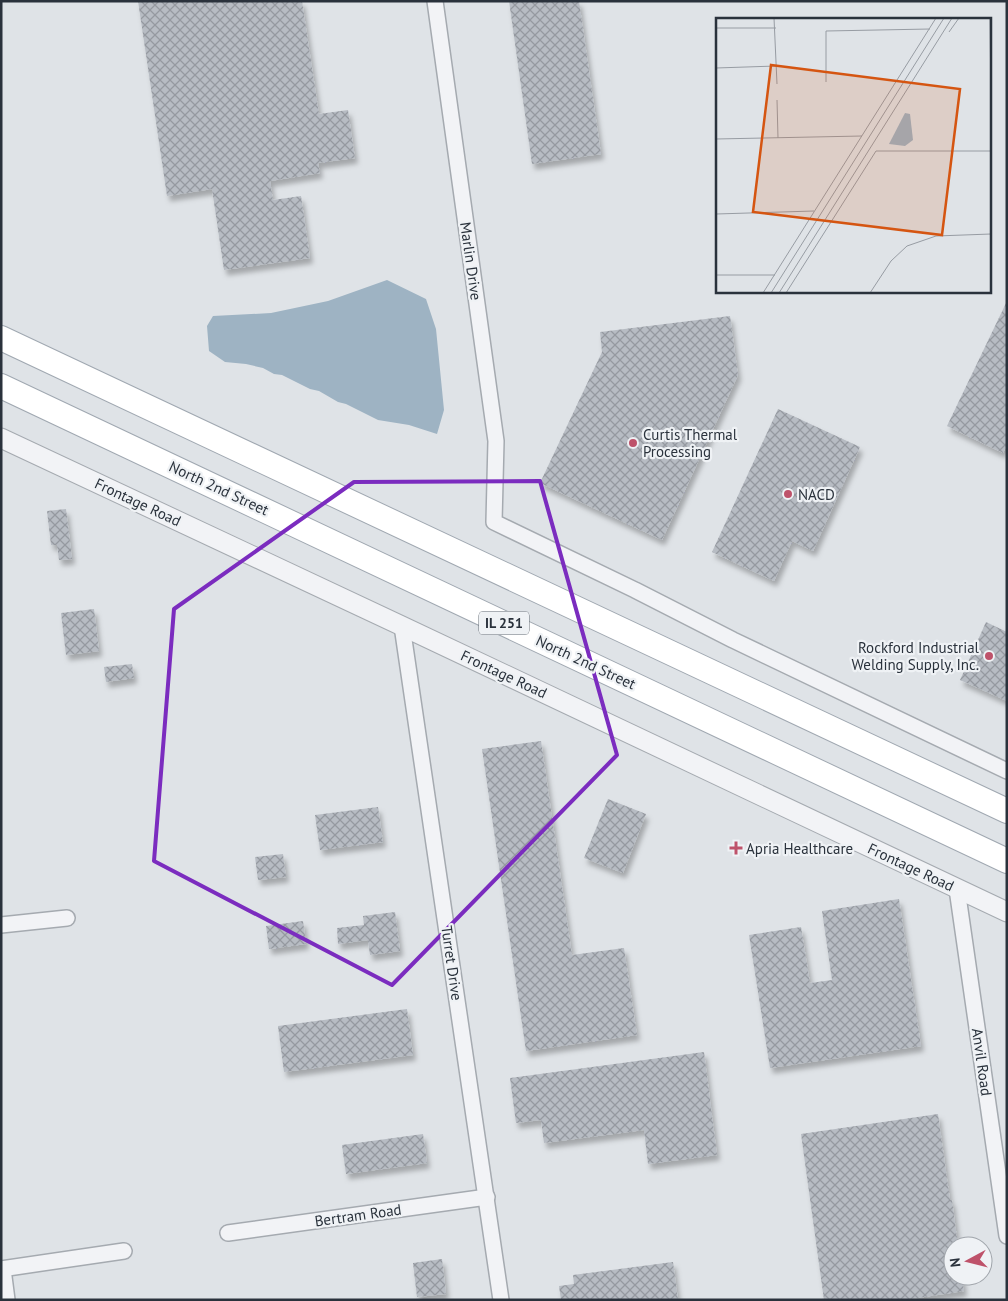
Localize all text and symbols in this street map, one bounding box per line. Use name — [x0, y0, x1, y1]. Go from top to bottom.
inset map — [716, 18, 990, 292]
street label: Marlin Drive — [456, 221, 486, 301]
place label: Curtis Thermal Processing — [643, 425, 738, 461]
marker: Curtis Thermal Processing — [627, 437, 639, 449]
street label: North 2nd Street — [166, 457, 272, 519]
street label: Frontage Road — [92, 474, 184, 530]
place label: NACD — [798, 485, 835, 504]
marker: NACD — [782, 488, 794, 500]
road number: IL 251 — [479, 612, 529, 634]
street label: North 2nd Street — [533, 631, 639, 693]
place label: Rockford Industrial Welding Supply, Inc. — [852, 638, 980, 674]
street label: Frontage Road — [458, 646, 550, 702]
marker: Rockford Industrial Welding Supply, Inc. — [983, 650, 995, 662]
place label: Apria Healthcare — [746, 839, 853, 858]
street label: Frontage Road — [865, 839, 957, 895]
marker: Apria Healthcare — [730, 842, 742, 854]
street label: Turret Drive — [437, 924, 467, 1002]
street label: Anvil Road — [968, 1027, 996, 1097]
street label: Bertram Road — [313, 1200, 403, 1230]
north arrow — [943, 1236, 993, 1286]
text: N — [946, 1257, 965, 1268]

